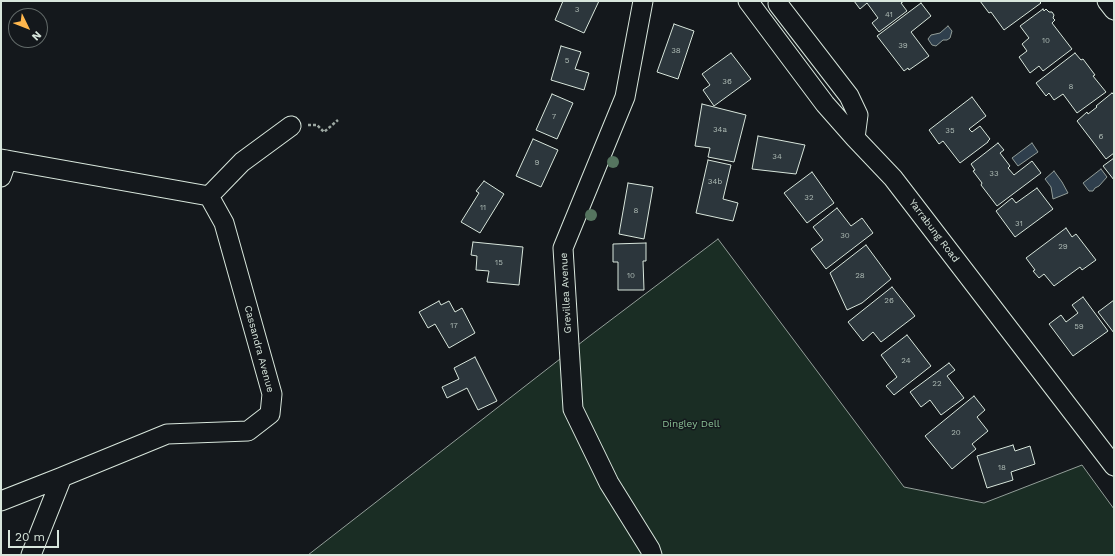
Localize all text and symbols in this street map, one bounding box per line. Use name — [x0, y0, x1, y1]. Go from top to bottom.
house number: 3 — [575, 5, 579, 15]
north arrow — [8, 8, 48, 48]
house number: 41 — [885, 10, 893, 20]
text: N — [29, 28, 44, 43]
house number: 10 — [1042, 36, 1050, 46]
house number: 39 — [898, 41, 908, 51]
house number: 38 — [671, 46, 681, 56]
house number: 5 — [565, 56, 569, 66]
house number: 36 — [722, 77, 732, 87]
house number: 8 — [1069, 82, 1073, 92]
house number: 7 — [552, 112, 556, 122]
house number: 34a — [713, 125, 727, 135]
house number: 35 — [945, 126, 955, 136]
house number: 6 — [1099, 132, 1103, 142]
house number: 34 — [772, 152, 782, 162]
house number: 9 — [535, 158, 539, 168]
house number: 33 — [989, 169, 999, 179]
house number: 34b — [708, 177, 722, 187]
house number: 32 — [804, 193, 814, 203]
street label: Yarrabung Road — [906, 197, 962, 265]
house number: 11 — [480, 203, 486, 213]
house number: 8 — [634, 206, 638, 216]
house number: 31 — [1015, 219, 1023, 229]
house number: 30 — [840, 231, 850, 241]
house number: 29 — [1058, 242, 1068, 252]
street label: Grevillea Avenue — [558, 252, 574, 334]
house number: 15 — [495, 258, 503, 268]
house number: 10 — [627, 271, 635, 281]
house number: 28 — [855, 271, 865, 281]
house number: 26 — [884, 296, 894, 306]
street label: Cassandra Avenue — [242, 304, 276, 394]
house number: 17 — [450, 321, 458, 331]
house number: 59 — [1074, 322, 1084, 332]
house number: 24 — [901, 356, 911, 366]
house number: 22 — [932, 379, 942, 389]
park label: Dingley Dell — [662, 418, 720, 430]
house number: 20 — [951, 428, 961, 438]
house number: 18 — [998, 463, 1006, 473]
scale bar — [10, 522, 61, 548]
text: 20 m — [15, 530, 45, 544]

